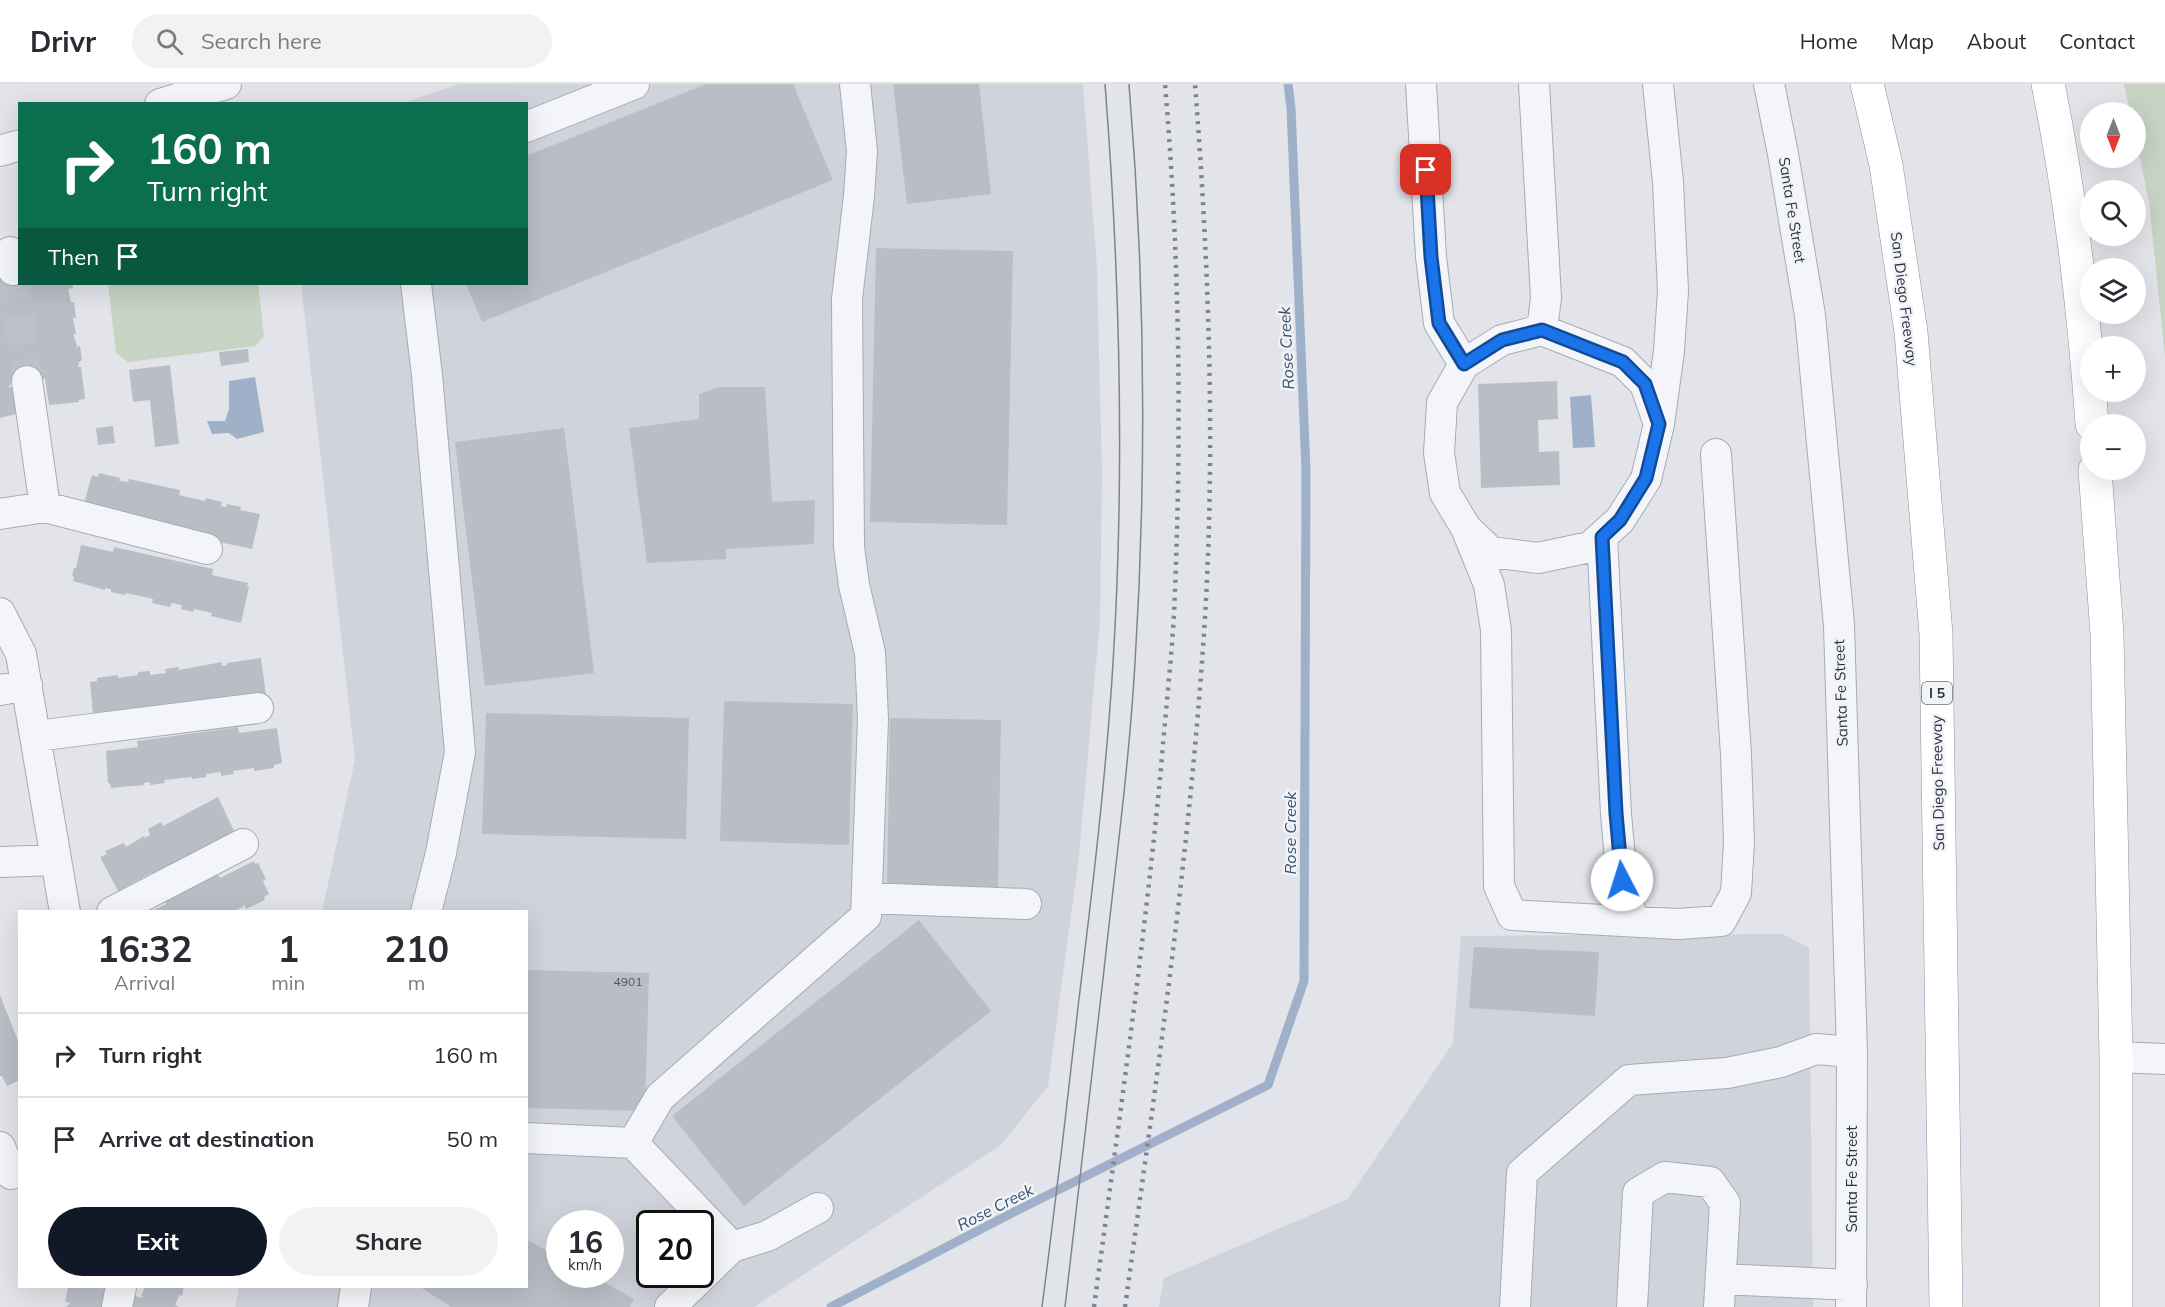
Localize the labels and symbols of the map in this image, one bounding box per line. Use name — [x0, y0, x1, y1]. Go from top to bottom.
north arrow — [2080, 102, 2146, 168]
pin — [1400, 144, 1451, 195]
street label: Santa Fe Street — [1775, 156, 1810, 264]
street label: San Diego Freeway — [1887, 231, 1922, 367]
water label: Rose Creek — [1274, 305, 1298, 390]
street label: Santa Fe Street — [1829, 639, 1852, 747]
road number: I 5 — [1922, 682, 1952, 704]
street label: San Diego Freeway — [1927, 715, 1948, 851]
water label: Rose Creek — [1280, 791, 1300, 875]
position arrow — [1590, 848, 1654, 912]
house number: 4901 — [614, 974, 642, 989]
street label: Santa Fe Street — [1842, 1125, 1861, 1233]
water label: Rose Creek — [953, 1179, 1037, 1235]
speed limit sign: 20 — [636, 1210, 714, 1288]

